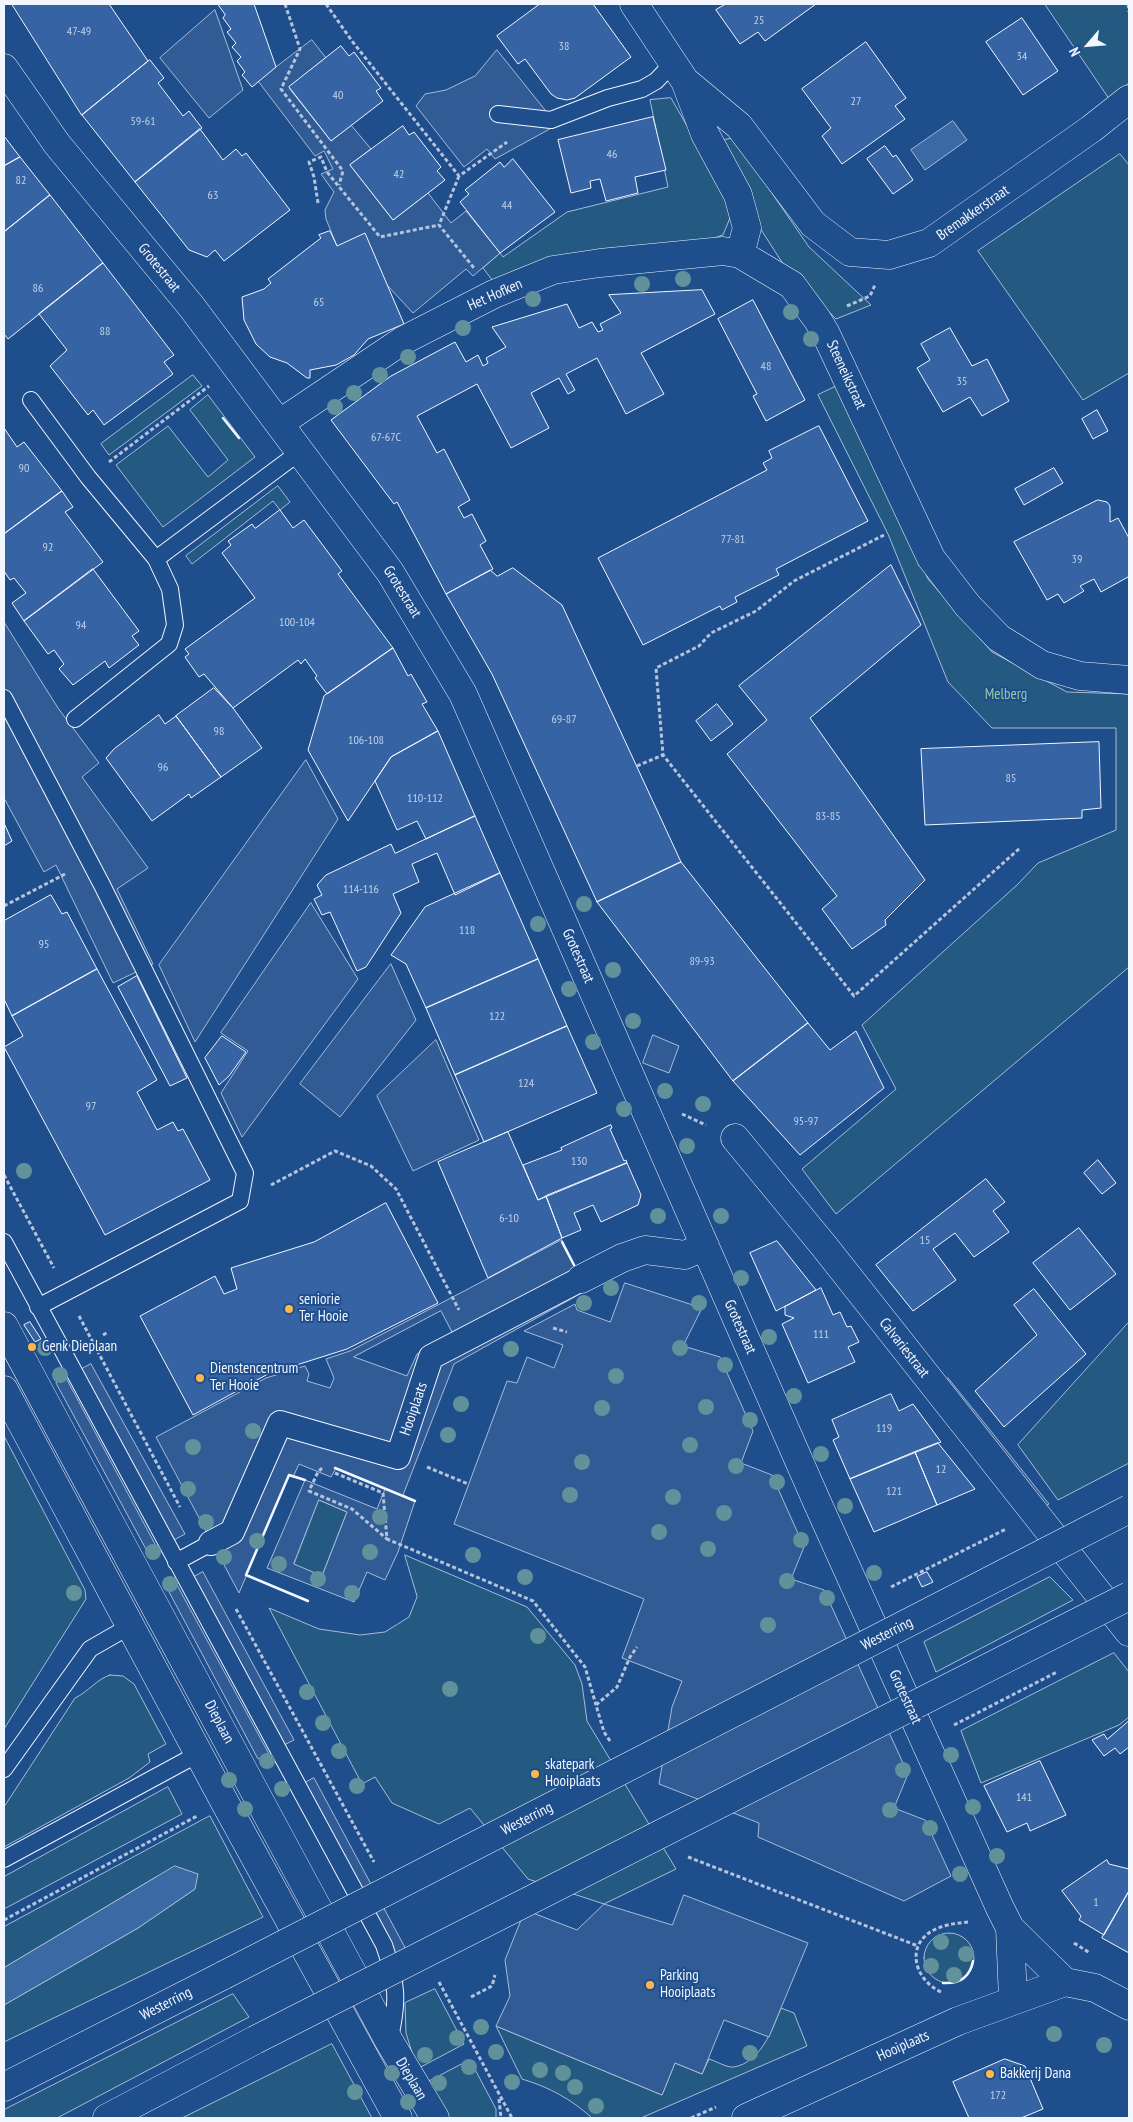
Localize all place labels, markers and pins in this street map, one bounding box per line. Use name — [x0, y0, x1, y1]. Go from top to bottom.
place label: seniorie Ter Hooie — [299, 1291, 348, 1326]
marker: seniorie Ter Hooie — [283, 1303, 295, 1315]
place label: Genk Dieplaan — [42, 1338, 117, 1356]
marker: Genk Dieplaan — [26, 1341, 38, 1353]
place label: Dienstencentrum Ter Hooie — [210, 1360, 298, 1395]
marker: Dienstencentrum Ter Hooie — [194, 1372, 206, 1384]
place label: skatepark Hooiplaats — [545, 1756, 600, 1791]
marker: skatepark Hooiplaats — [529, 1768, 541, 1780]
place label: Parking Hooiplaats — [660, 1967, 715, 2002]
marker: Parking Hooiplaats — [644, 1979, 656, 1991]
place label: Bakkerij Dana — [1000, 2065, 1071, 2083]
marker: Bakkerij Dana — [984, 2068, 996, 2080]

